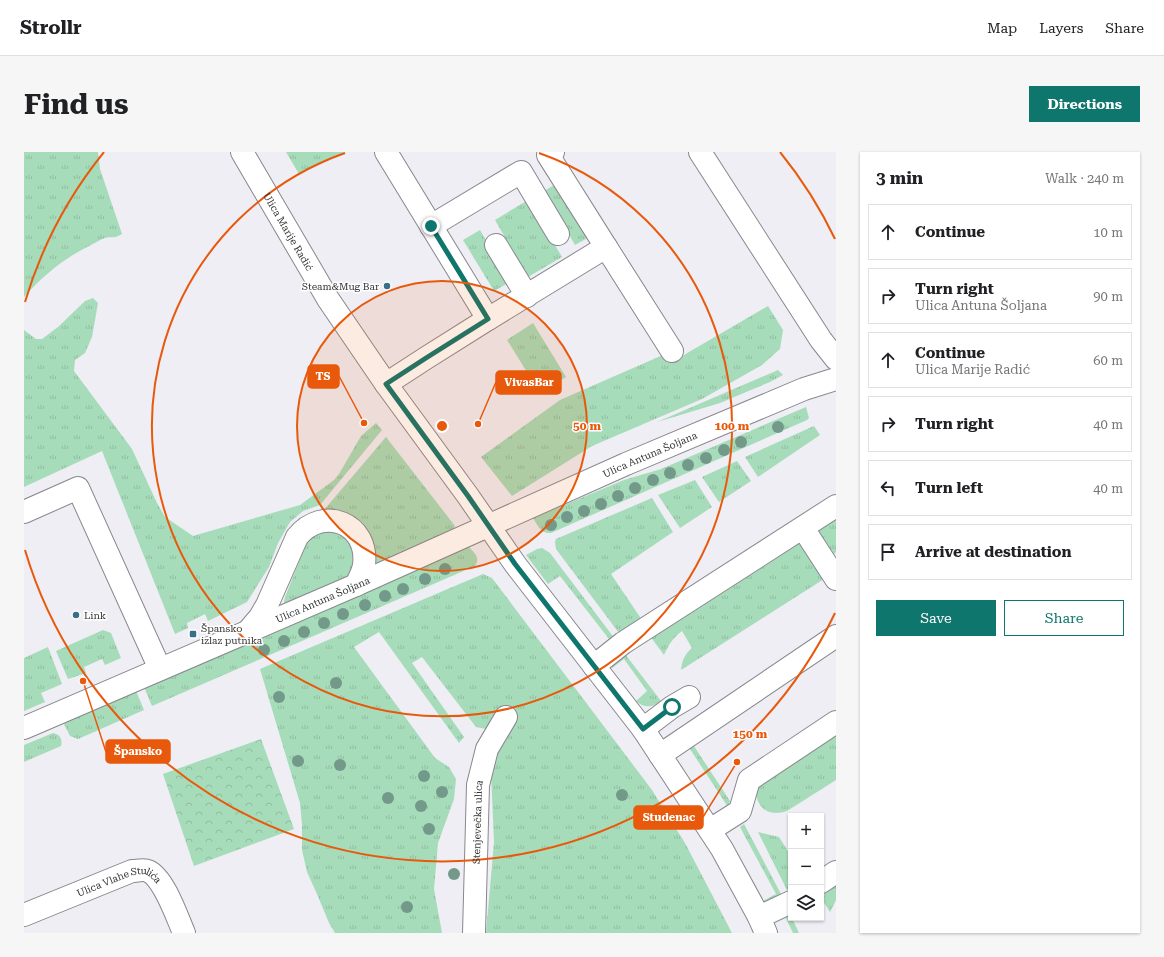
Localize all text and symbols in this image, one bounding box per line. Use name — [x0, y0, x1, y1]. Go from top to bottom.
text: Strollr — [20, 16, 82, 39]
text: Map — [987, 20, 1017, 36]
text: Layers — [1039, 20, 1083, 36]
text: Share — [1105, 20, 1144, 36]
button: Directions — [1029, 86, 1140, 122]
text: Find us — [24, 88, 128, 121]
text: 3 min — [876, 168, 923, 188]
text: Walk · 240 m — [1045, 171, 1124, 186]
street label: Ulica Marije Radić — [261, 191, 315, 273]
route end — [422, 217, 440, 235]
icon: ahead — [877, 221, 899, 243]
text: Continue — [915, 223, 985, 241]
text: 10 m — [1093, 225, 1123, 240]
text: Turn right — [915, 280, 994, 298]
place label: Steam&Mug Bar — [302, 281, 379, 292]
marker: Steam&Mug Bar — [382, 281, 392, 291]
icon: right — [877, 285, 899, 307]
text: 90 m — [1093, 289, 1123, 304]
text: Ulica Antuna Šoljana — [915, 298, 1047, 313]
text: Continue — [915, 344, 985, 362]
icon: ahead — [877, 349, 899, 371]
text: 60 m — [1093, 353, 1123, 368]
text: Ulica Marije Radić — [915, 362, 1030, 377]
callout: TS — [308, 365, 339, 388]
text: TS — [316, 370, 330, 383]
callout: VivasBar — [496, 371, 561, 394]
text: VivasBar — [504, 376, 554, 389]
icon: right — [877, 413, 899, 435]
text: Turn right — [915, 415, 994, 433]
text: 40 m — [1093, 417, 1123, 432]
centre of rings — [435, 419, 449, 433]
text: 50 m — [573, 419, 601, 433]
text: 100 m — [715, 419, 750, 433]
street label: Ulica Antuna Šoljana — [601, 429, 699, 480]
icon: left — [877, 477, 899, 499]
text: Turn left — [915, 479, 983, 497]
text: 40 m — [1093, 481, 1123, 496]
icon: arrive — [877, 541, 899, 563]
text: Arrive at destination — [915, 543, 1071, 561]
street label: Ulica Antuna Šoljana — [274, 574, 372, 625]
button: Save — [876, 600, 996, 636]
button: Share — [1004, 600, 1124, 636]
marker: Link — [71, 610, 81, 620]
place label: Link — [84, 610, 107, 621]
place label: Špansko izlaz putnika — [201, 623, 263, 646]
marker: Špansko izlaz putnika — [188, 629, 198, 639]
route start — [663, 698, 681, 716]
text: 150 m — [733, 727, 768, 741]
callout: Špansko — [106, 740, 170, 763]
text: Špansko — [114, 744, 162, 758]
street label: Stenjevečka ulica — [471, 778, 485, 864]
callout: Studenac — [634, 806, 703, 829]
text: Studenac — [643, 811, 696, 824]
map controls — [788, 813, 824, 921]
button: + — [788, 813, 824, 849]
button: − — [788, 849, 824, 885]
street label: Ulica Vlahe Stulića — [75, 865, 164, 899]
button: layers — [788, 885, 824, 921]

